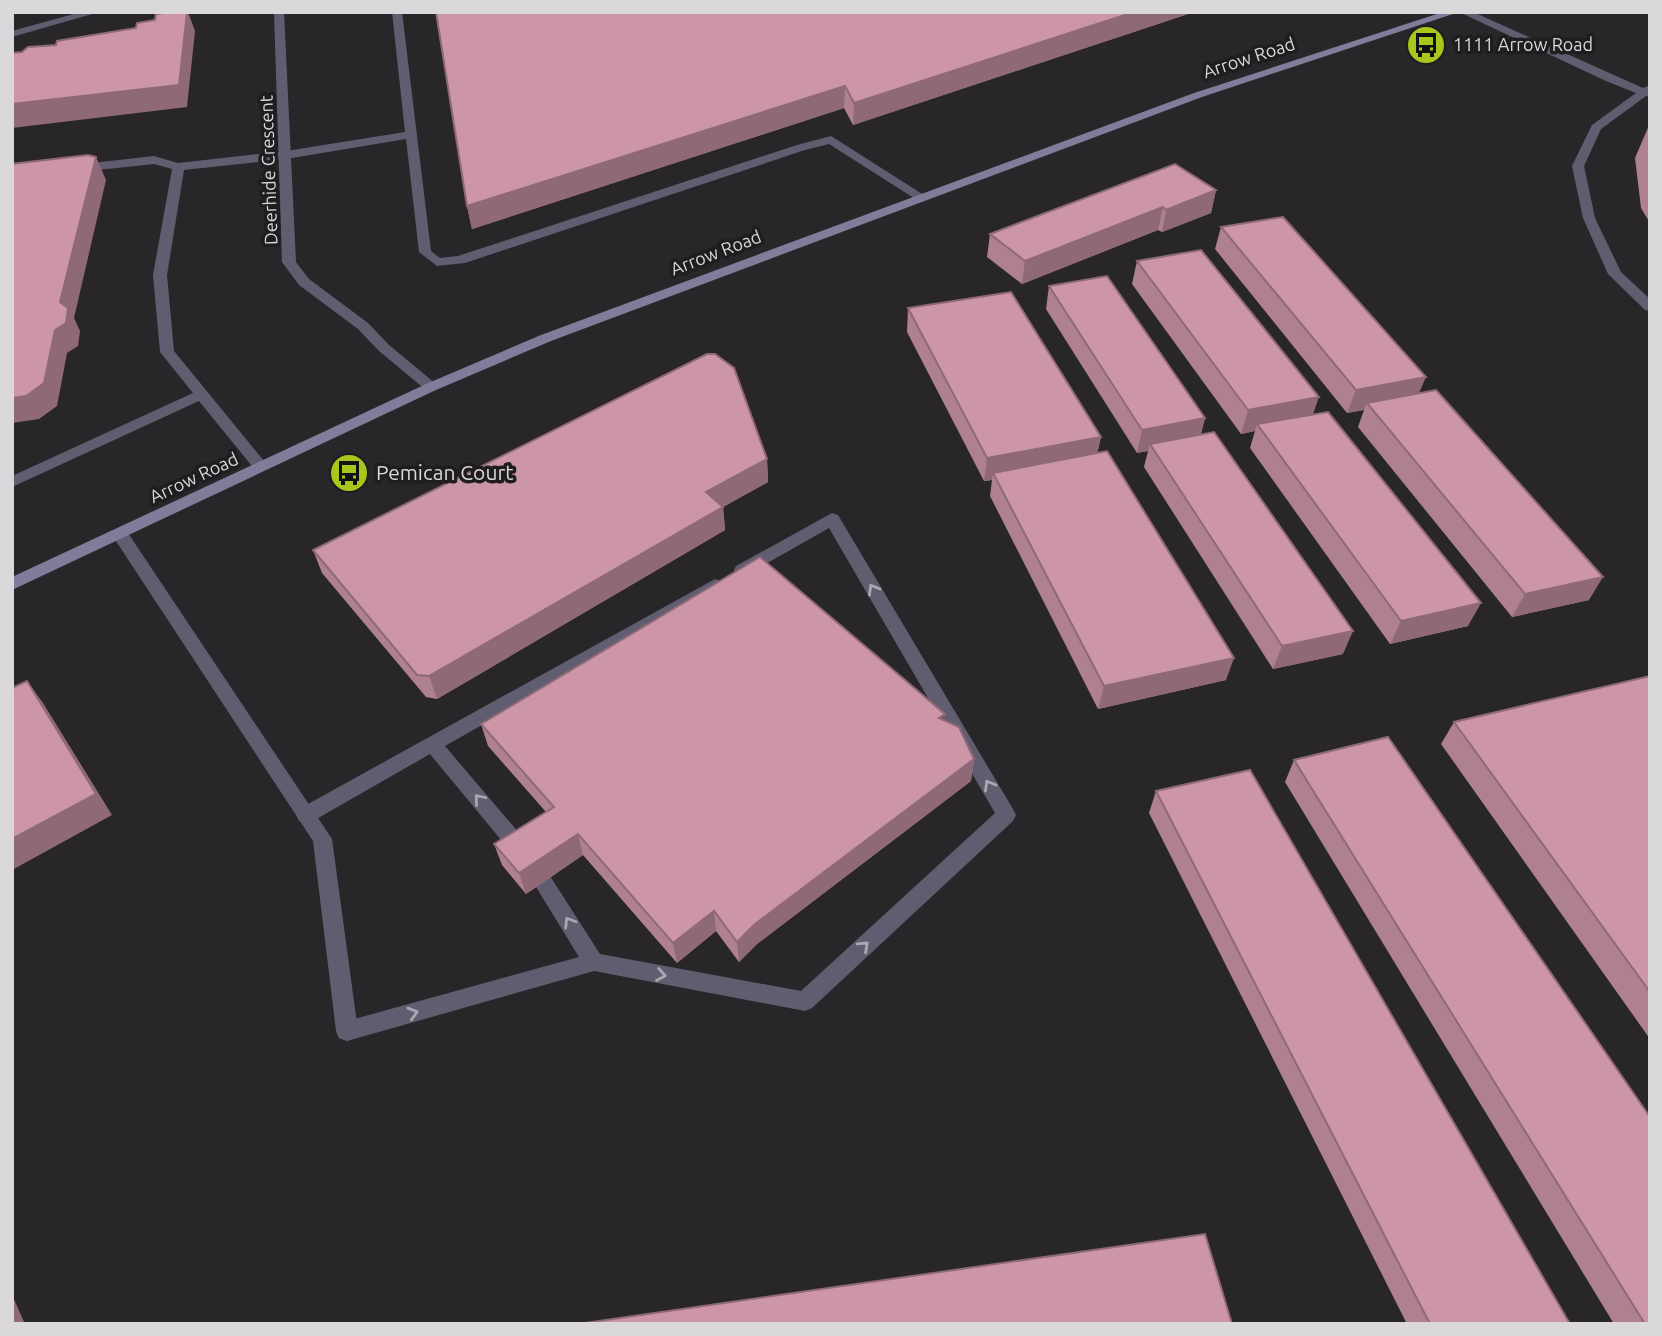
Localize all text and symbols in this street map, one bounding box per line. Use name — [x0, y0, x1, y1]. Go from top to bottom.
bus stop icon: 1111 Arrow Road — [1405, 24, 1447, 66]
street label: Arrow Road — [1200, 33, 1297, 81]
place label: 1111 Arrow Road — [1453, 34, 1593, 54]
street label: Deerhide Crescent — [255, 95, 281, 245]
street label: Arrow Road — [668, 226, 764, 279]
street label: Arrow Road — [146, 448, 241, 506]
bus stop icon: Pemican Court — [328, 452, 370, 494]
place label: Pemican Court — [376, 460, 514, 484]
one-way arrow — [868, 584, 881, 596]
one-way arrow — [984, 780, 997, 793]
one-way arrow — [475, 795, 487, 808]
one-way arrow — [564, 917, 577, 930]
one-way arrow — [856, 942, 869, 954]
one-way arrow — [655, 966, 667, 981]
one-way arrow — [406, 1006, 418, 1021]

